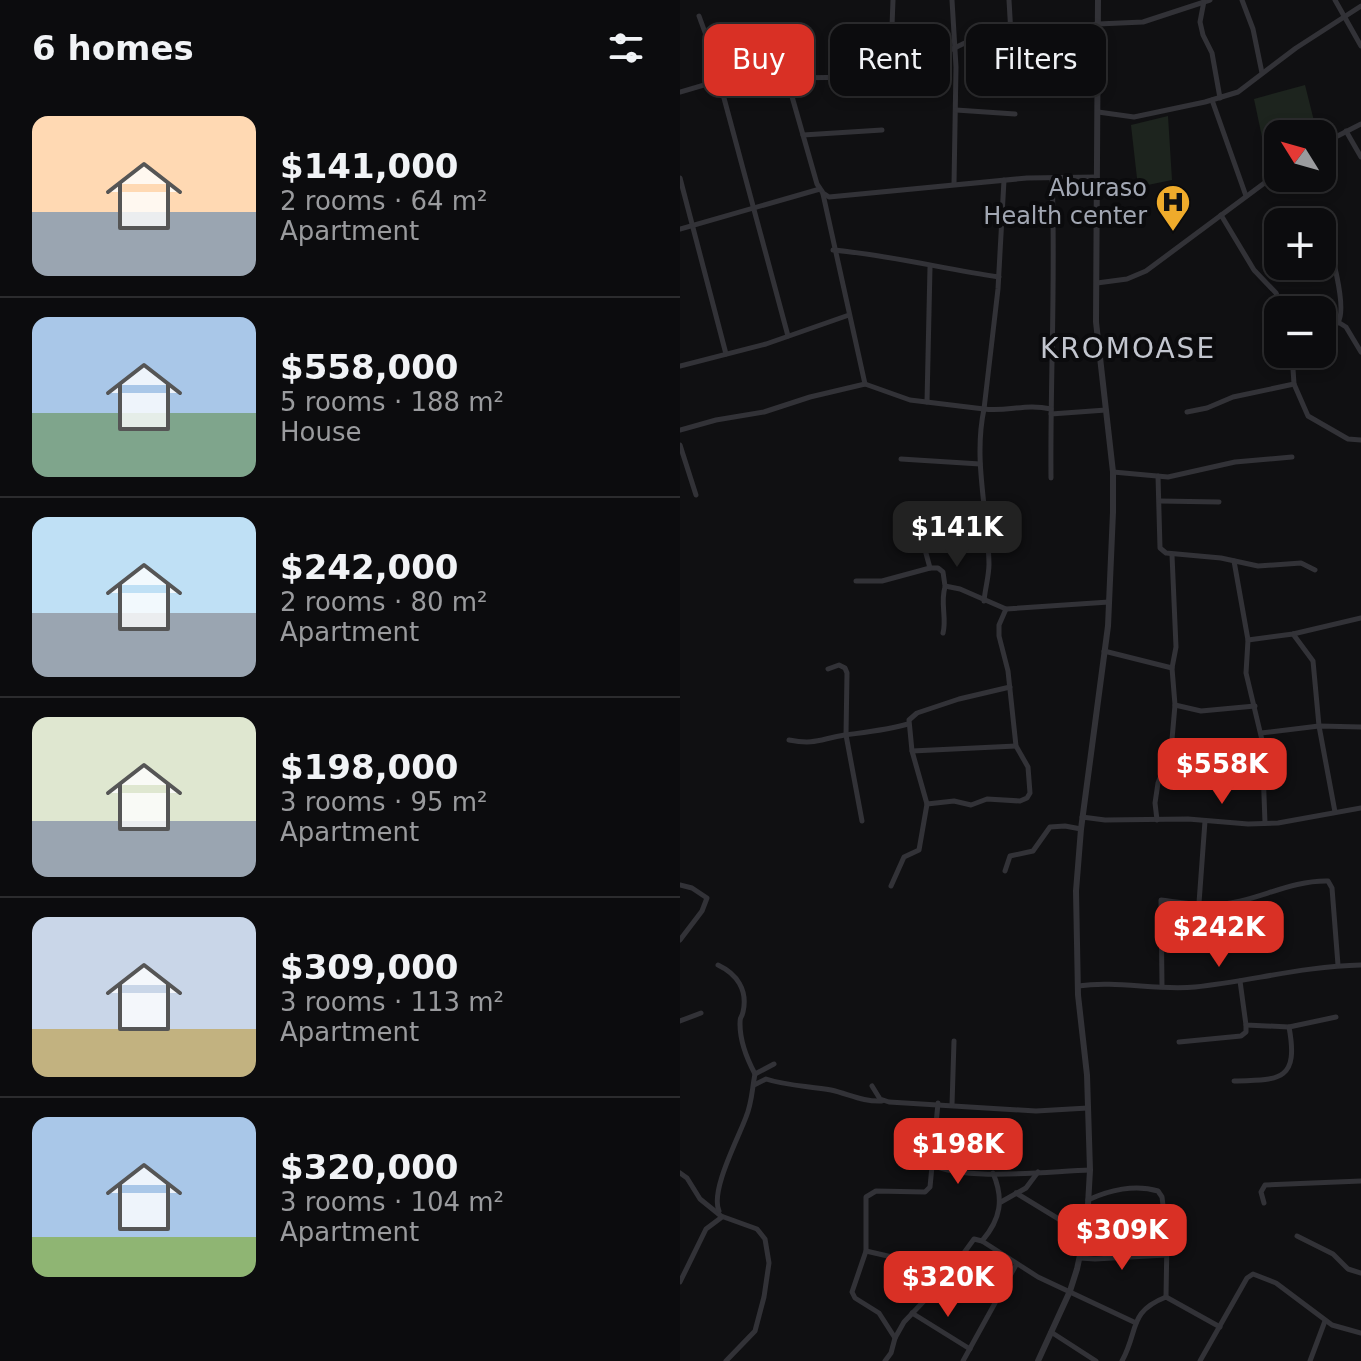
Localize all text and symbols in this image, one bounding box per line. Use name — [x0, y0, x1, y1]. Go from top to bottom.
chip: Buy — [704, 24, 814, 96]
chip: Rent — [830, 24, 950, 96]
chip: Filters — [966, 24, 1106, 96]
icon: filters — [604, 26, 648, 70]
text: 6 homes — [32, 28, 194, 68]
north arrow — [1264, 120, 1336, 192]
map controls — [1264, 120, 1336, 368]
text: $141,000 — [280, 146, 459, 186]
icon: home — [96, 148, 192, 244]
place label: Aburaso Health center — [983, 174, 1147, 230]
hospital icon: Aburaso Health center — [1154, 183, 1192, 233]
text: 2 rooms · 64 m² — [280, 186, 488, 216]
button: + — [1264, 208, 1336, 280]
text: Apartment — [280, 216, 419, 246]
button: − — [1264, 296, 1336, 368]
district label: KROMOASE — [1040, 332, 1216, 365]
text: $558,000 — [280, 347, 459, 387]
icon: home — [96, 349, 192, 445]
text: 5 rooms · 188 m² — [280, 387, 504, 417]
text: House — [280, 417, 361, 447]
pin: $141K — [901, 501, 1013, 569]
text: $141K — [911, 512, 1003, 542]
text: $242,000 — [280, 547, 459, 587]
icon: home — [96, 549, 192, 645]
text: 2 rooms · 80 m² — [280, 587, 488, 617]
text: Apartment — [280, 617, 419, 647]
pin: $558K — [1166, 738, 1278, 806]
text: $198,000 — [280, 747, 459, 787]
icon: home — [96, 749, 192, 845]
text: $558K — [1176, 749, 1268, 779]
text: 3 rooms · 95 m² — [280, 787, 488, 817]
text: Apartment — [280, 817, 419, 847]
pin: $242K — [1163, 901, 1275, 969]
text: $242K — [1173, 912, 1265, 942]
text: $309,000 — [280, 947, 459, 987]
icon: home — [96, 949, 192, 1045]
text: 3 rooms · 113 m² — [280, 987, 504, 1017]
text: Apartment — [280, 1017, 419, 1047]
pin: $198K — [902, 1118, 1014, 1186]
text: $198K — [912, 1129, 1004, 1159]
text: $320,000 — [280, 1147, 459, 1187]
icon: home — [96, 1149, 192, 1245]
text: 3 rooms · 104 m² — [280, 1187, 504, 1217]
pin: $309K — [1066, 1204, 1178, 1272]
text: $309K — [1076, 1215, 1168, 1245]
text: Apartment — [280, 1217, 419, 1247]
pin: $320K — [892, 1251, 1004, 1319]
text: $320K — [902, 1262, 994, 1292]

